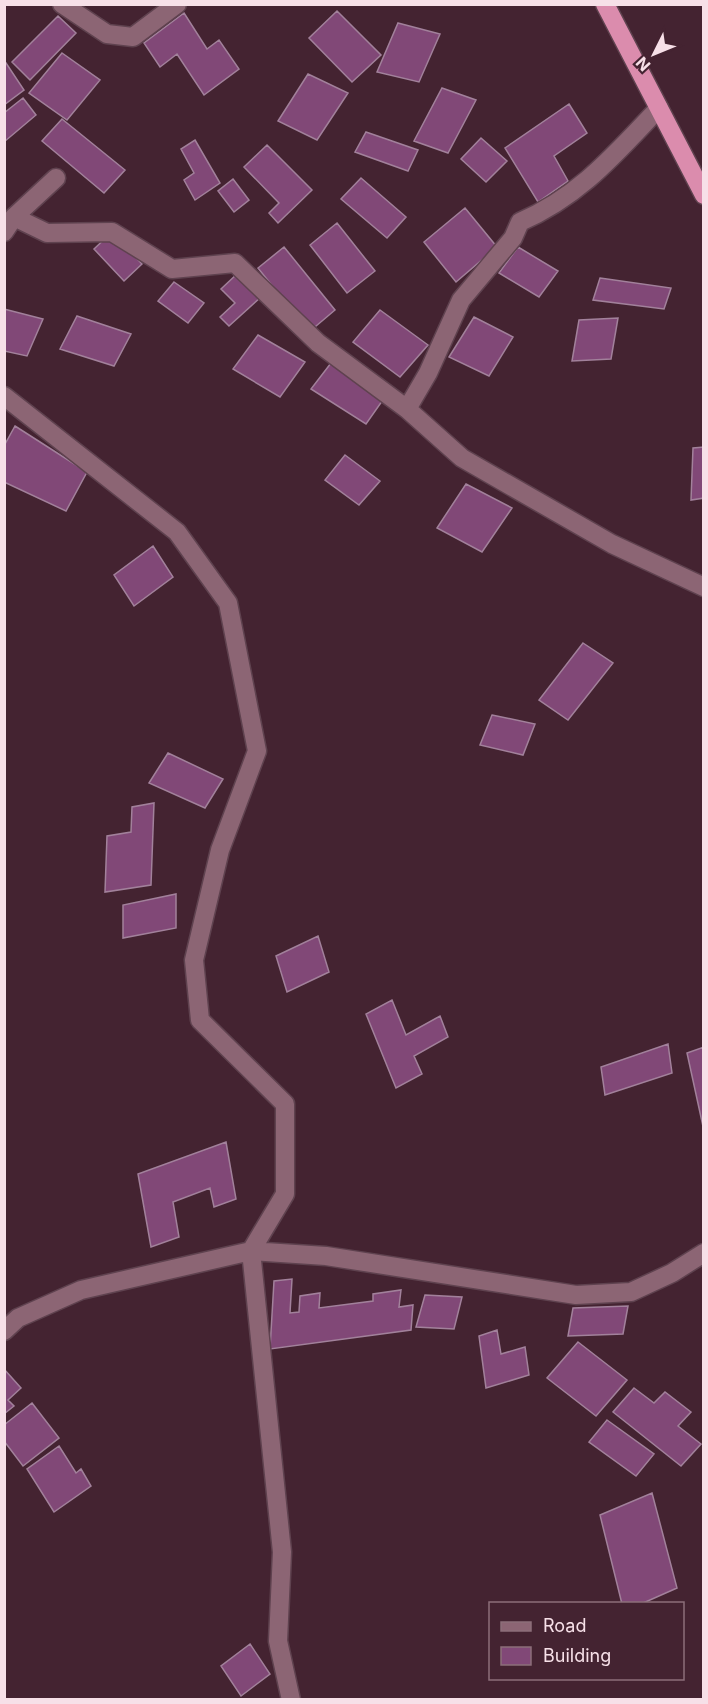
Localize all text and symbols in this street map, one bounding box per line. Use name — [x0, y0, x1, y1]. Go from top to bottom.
north arrow — [624, 24, 684, 84]
text: N — [632, 53, 655, 76]
legend — [489, 1602, 684, 1680]
text: Road — [543, 1615, 586, 1636]
text: Building — [543, 1645, 611, 1666]

